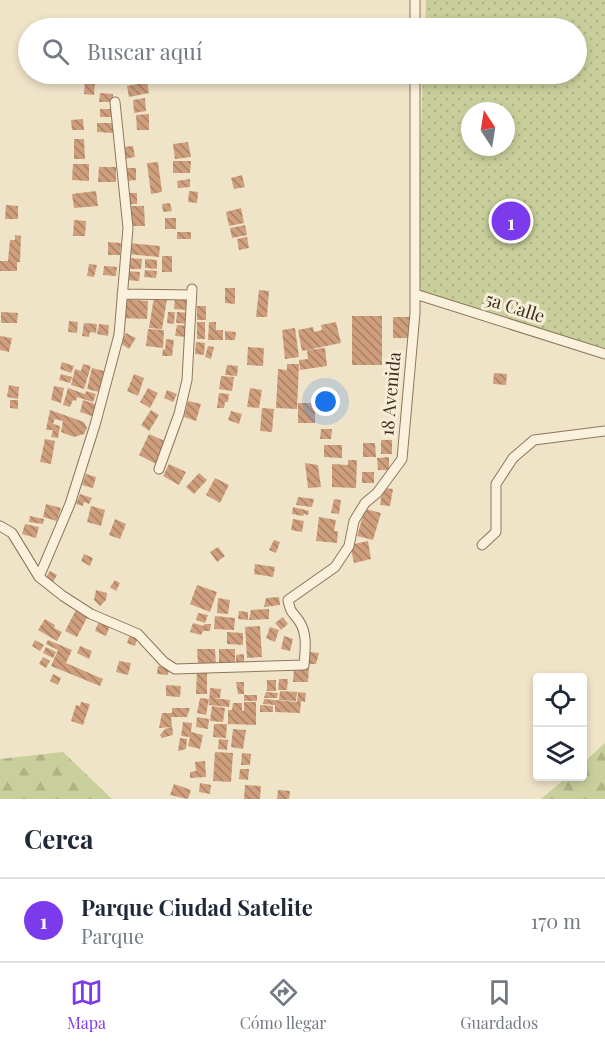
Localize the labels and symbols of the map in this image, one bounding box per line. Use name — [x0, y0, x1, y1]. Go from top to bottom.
north arrow — [461, 102, 515, 156]
pin: 1 — [492, 198, 530, 244]
street label: 5a Calle — [482, 286, 548, 328]
street label: 18 Avenida — [374, 351, 406, 437]
your location — [311, 387, 340, 416]

